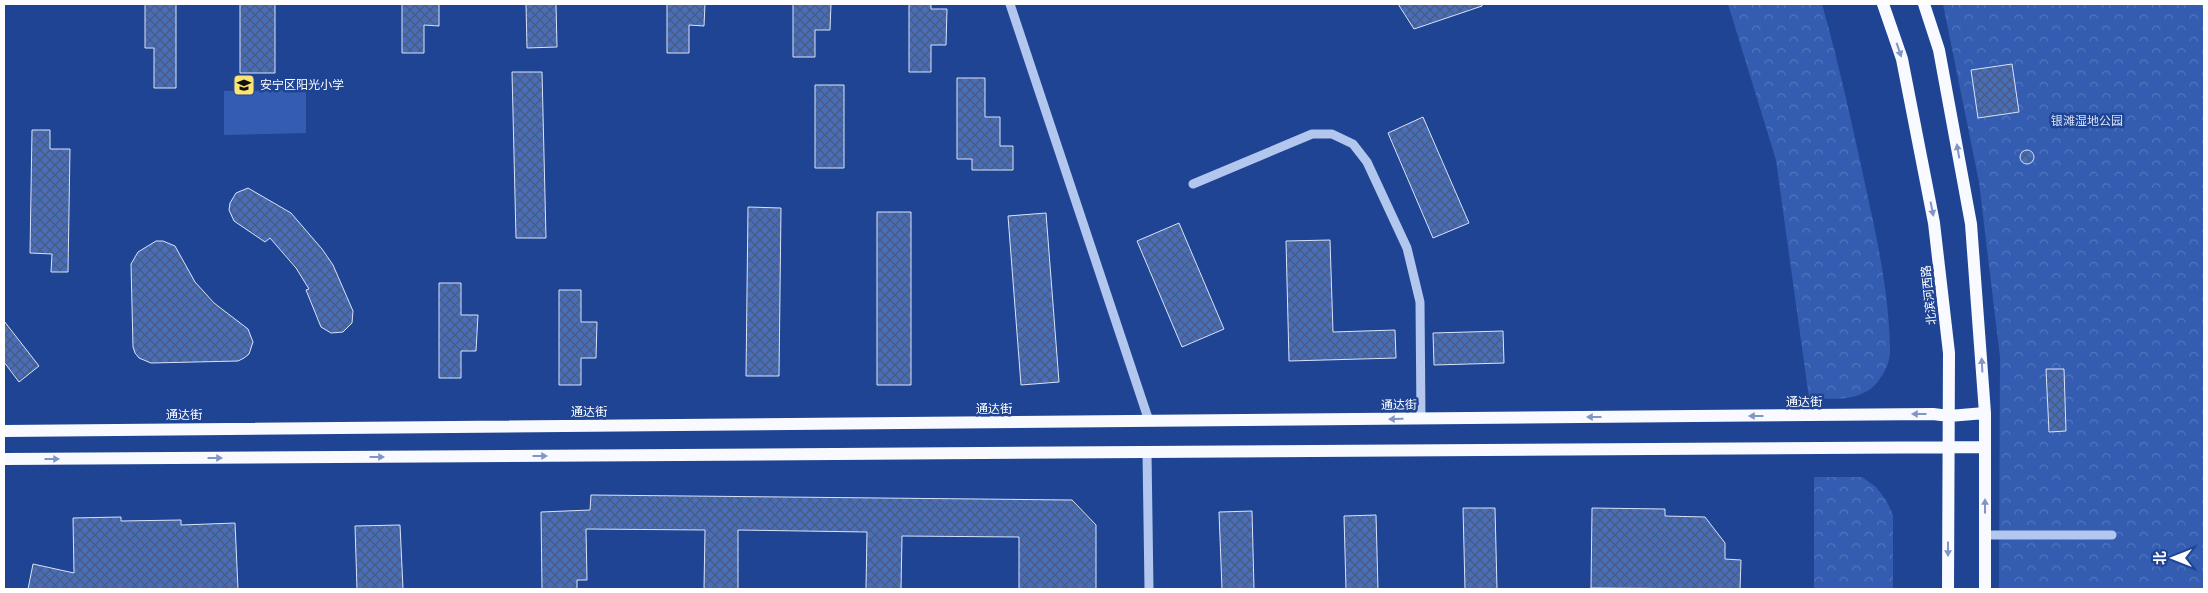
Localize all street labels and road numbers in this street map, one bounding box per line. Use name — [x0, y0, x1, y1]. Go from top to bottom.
street label: 北滨河西路 — [1919, 264, 1939, 326]
street label: 通达街 — [1786, 395, 1822, 409]
street label: 通达街 — [1381, 398, 1417, 412]
street label: 通达街 — [976, 402, 1012, 416]
street label: 通达街 — [571, 405, 607, 419]
street label: 通达街 — [166, 408, 202, 422]

